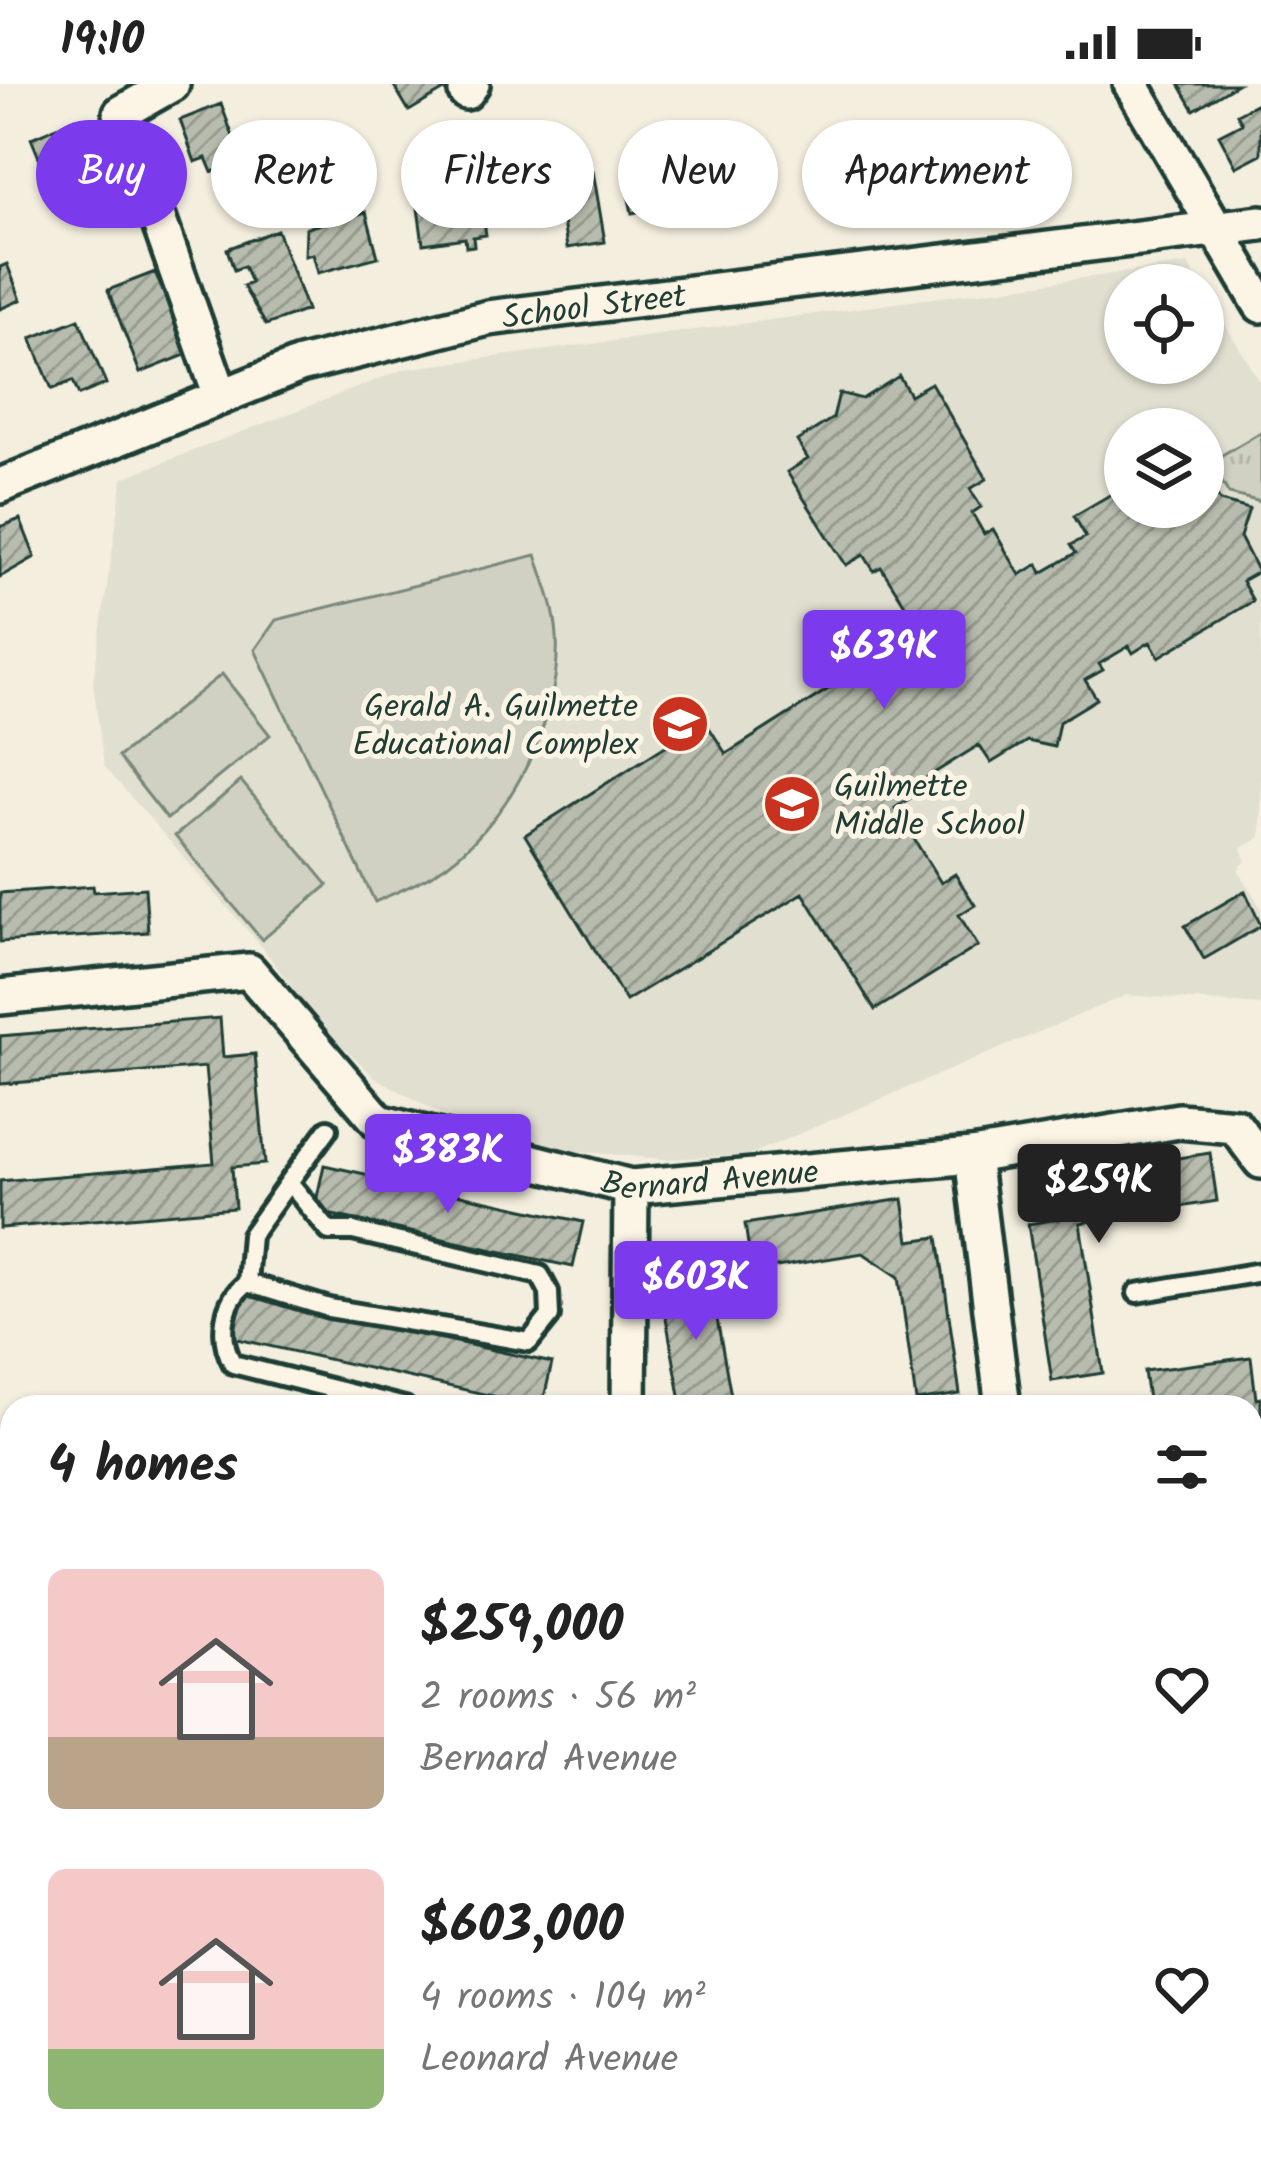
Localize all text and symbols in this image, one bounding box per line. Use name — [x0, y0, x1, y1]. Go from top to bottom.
text: 19:10 — [60, 6, 144, 78]
chip: Buy — [36, 120, 187, 228]
chip: Rent — [211, 120, 377, 228]
chip: Filters — [401, 120, 594, 228]
chip: New — [618, 120, 778, 228]
chip: Apartment — [802, 120, 1072, 228]
map controls — [1104, 264, 1224, 528]
button: locate — [1104, 264, 1224, 384]
street label: School Street — [499, 271, 691, 346]
button: layers — [1104, 408, 1224, 528]
pin: $639K — [800, 610, 968, 712]
text: $639K — [830, 618, 938, 680]
place label: Gerald A. Guilmette Educational Complex — [352, 682, 639, 773]
school or university icon: Gerald A. Guilmette Educational Complex — [649, 693, 711, 755]
place label: Guilmette Middle School — [834, 762, 1025, 853]
school or university icon: Guilmette Middle School — [761, 773, 823, 835]
pin: $383K — [364, 1114, 532, 1216]
text: $383K — [392, 1122, 504, 1184]
pin: $259K — [1015, 1144, 1183, 1246]
street label: Bernard Avenue — [595, 1147, 821, 1218]
text: $259K — [1045, 1152, 1153, 1214]
pin: $603K — [612, 1241, 780, 1343]
text: $603K — [641, 1249, 751, 1311]
text: 4 homes — [48, 1427, 238, 1508]
icon: filters — [1149, 1434, 1215, 1500]
text: $259,000 — [420, 1587, 623, 1668]
icon: home — [144, 1617, 288, 1761]
icon: heart — [1149, 1656, 1215, 1722]
text: 2 rooms · 56 m² — [420, 1668, 696, 1730]
text: Bernard Avenue — [420, 1730, 677, 1792]
text: $603,000 — [420, 1887, 624, 1968]
icon: home — [144, 1917, 288, 2061]
icon: heart — [1149, 1956, 1215, 2022]
text: 4 rooms · 104 m² — [420, 1968, 705, 2030]
text: Leonard Avenue — [420, 2030, 678, 2092]

